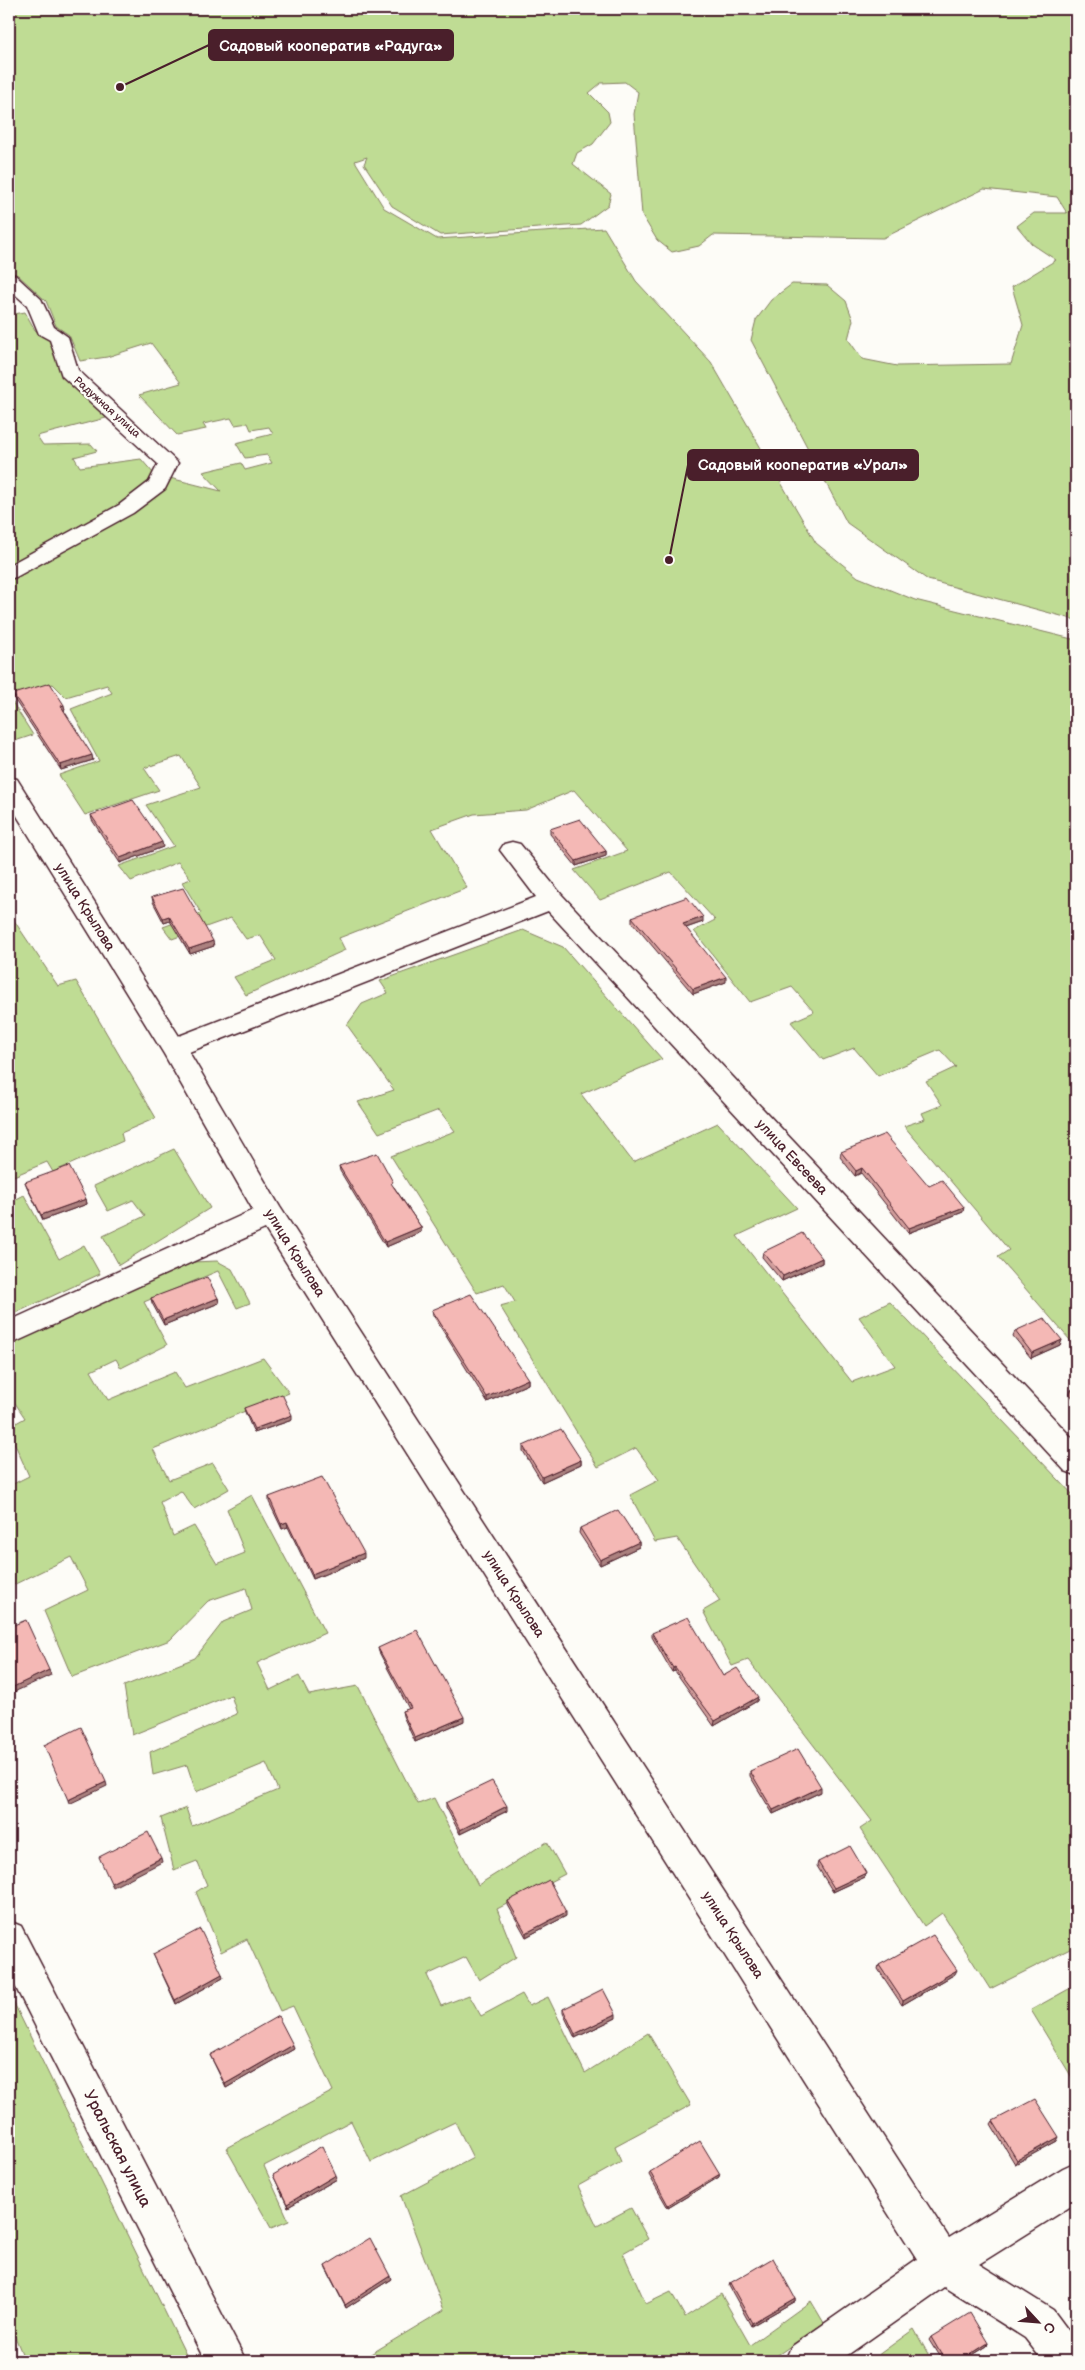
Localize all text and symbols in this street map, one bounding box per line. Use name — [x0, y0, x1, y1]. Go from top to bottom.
callout: Садовый кооператив «Радуга» — [209, 30, 453, 60]
text: Садовый кооператив «Радуга» — [219, 37, 443, 56]
street label: Радужная улица — [71, 374, 143, 441]
callout: Садовый кооператив «Урал» — [688, 450, 918, 480]
text: Садовый кооператив «Урал» — [698, 456, 908, 475]
street label: улица Крылова — [51, 860, 119, 955]
street label: улица Евсеева — [753, 1116, 832, 1199]
street label: улица Крылова — [261, 1206, 329, 1301]
street label: улица Крылова — [480, 1547, 549, 1641]
street label: улица Крылова — [699, 1888, 768, 1982]
street label: Уральская улица — [79, 2087, 155, 2211]
north arrow — [1012, 2298, 1062, 2348]
text: С — [1039, 2319, 1059, 2336]

